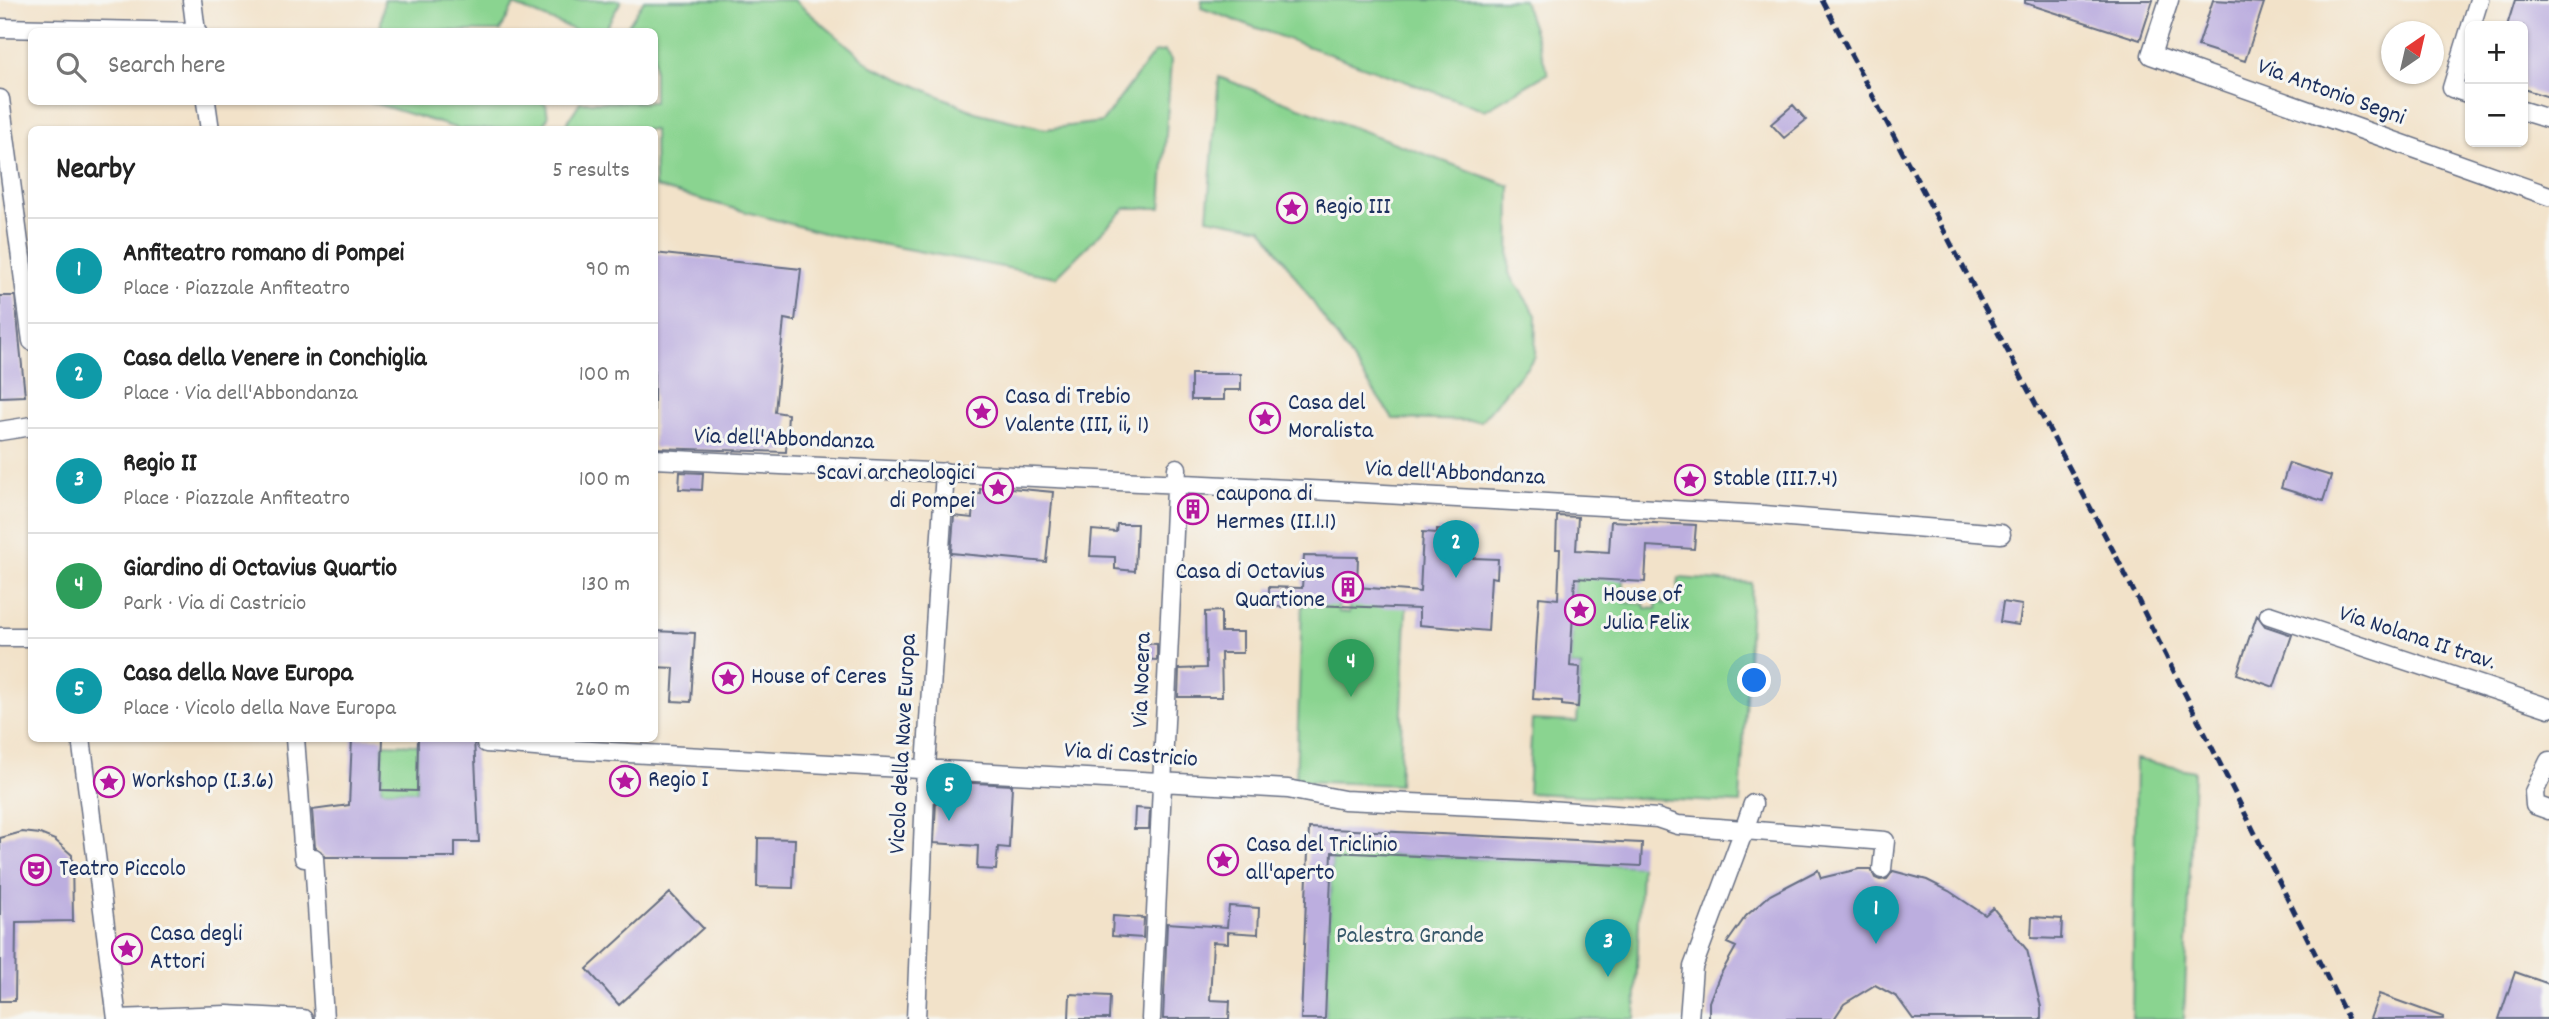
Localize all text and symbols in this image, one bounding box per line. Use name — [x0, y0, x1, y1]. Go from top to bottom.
north arrow — [2381, 21, 2444, 84]
map controls — [2465, 21, 2528, 147]
button: + — [2465, 21, 2528, 84]
search box — [28, 28, 658, 105]
icon: search — [52, 48, 90, 86]
text: Search here — [108, 48, 226, 85]
street label: Via Antonio Segni — [2252, 50, 2410, 136]
button: − — [2465, 84, 2528, 147]
text: Nearby — [56, 150, 134, 193]
text: 5 results — [552, 155, 630, 188]
place icon: Regio III — [1275, 191, 1309, 225]
place label: Regio III — [1315, 191, 1391, 225]
text: Anfiteatro romano di Pompei — [123, 236, 404, 273]
text: 1 — [76, 254, 82, 287]
text: 90 m — [586, 254, 630, 287]
text: Place · Piazzale Anfiteatro — [123, 273, 350, 306]
text: Casa della Venere in Conchiglia — [123, 341, 427, 378]
text: 2 — [74, 359, 84, 392]
text: 100 m — [579, 359, 630, 392]
text: Place · Via dell'Abbondanza — [123, 378, 358, 411]
place label: Casa di Trebio Valente (III, ii, 1) — [1005, 381, 1149, 443]
place label: Casa del Moralista — [1288, 387, 1374, 449]
place icon: Casa di Trebio Valente (III, ii, 1) — [965, 395, 999, 429]
place icon: Casa del Moralista — [1248, 401, 1282, 435]
street label: Via dell'Abbondanza — [693, 420, 875, 460]
text: Regio II — [123, 446, 197, 483]
street label: Via dell'Abbondanza — [1364, 452, 1547, 496]
place label: Scavi archeologici di Pompei — [816, 457, 975, 519]
place icon: Stable (III.7.4) — [1673, 463, 1707, 497]
place label: Stable (III.7.4) — [1713, 463, 1837, 497]
text: 3 — [74, 464, 84, 497]
text: 100 m — [579, 464, 630, 497]
place icon: Scavi archeologici di Pompei — [981, 471, 1015, 505]
place label: caupona di Hermes (II.1.1) — [1216, 478, 1336, 540]
text: Place · Piazzale Anfiteatro — [123, 483, 350, 516]
building icon: caupona di Hermes (II.1.1) — [1176, 492, 1210, 526]
pin: 2 — [1433, 520, 1479, 578]
text: Giardino di Octavius Quartio — [123, 551, 397, 588]
place label: Casa di Octavius Quartione — [1176, 556, 1325, 618]
text: 4 — [74, 569, 84, 602]
text: 130 m — [581, 569, 630, 602]
building icon: Casa di Octavius Quartione — [1331, 570, 1365, 604]
place label: House of Julia Felix — [1603, 579, 1689, 641]
text: Park · Via di Castricio — [123, 588, 306, 621]
place icon: House of Julia Felix — [1563, 593, 1597, 627]
street label: Via Nolana II trav. — [2334, 598, 2500, 680]
street label: Via Nocera — [1124, 631, 1162, 728]
street label: Vicolo della Nave Europa — [881, 632, 927, 855]
pin: 4 — [1328, 639, 1374, 697]
text: Casa della Nave Europa — [123, 656, 353, 693]
place icon: House of Ceres — [711, 661, 745, 695]
place label: House of Ceres — [751, 661, 887, 695]
your location — [1737, 663, 1771, 697]
text: 5 — [74, 674, 84, 707]
text: 260 m — [575, 674, 630, 707]
text: Place · Vicolo della Nave Europa — [123, 693, 396, 726]
street label: Via di Castricio — [1063, 734, 1199, 778]
pin: 5 — [926, 763, 972, 821]
place icon: Regio I — [608, 764, 642, 798]
place label: Regio I — [648, 764, 709, 798]
place icon: Workshop (I.3.6) — [92, 765, 126, 799]
place label: Workshop (I.3.6) — [132, 765, 273, 799]
place label: Casa del Triclinio all'aperto — [1246, 829, 1398, 891]
place icon: Casa del Triclinio all'aperto — [1206, 843, 1240, 877]
theatre icon: Teatro Piccolo — [19, 853, 53, 887]
place label: Teatro Piccolo — [59, 853, 186, 887]
pin: 1 — [1853, 886, 1899, 944]
place label: Casa degli Attori — [150, 918, 242, 980]
pin: 3 — [1585, 919, 1631, 977]
park label: Palestra Grande — [1336, 920, 1484, 954]
place icon: Casa degli Attori — [110, 932, 144, 966]

